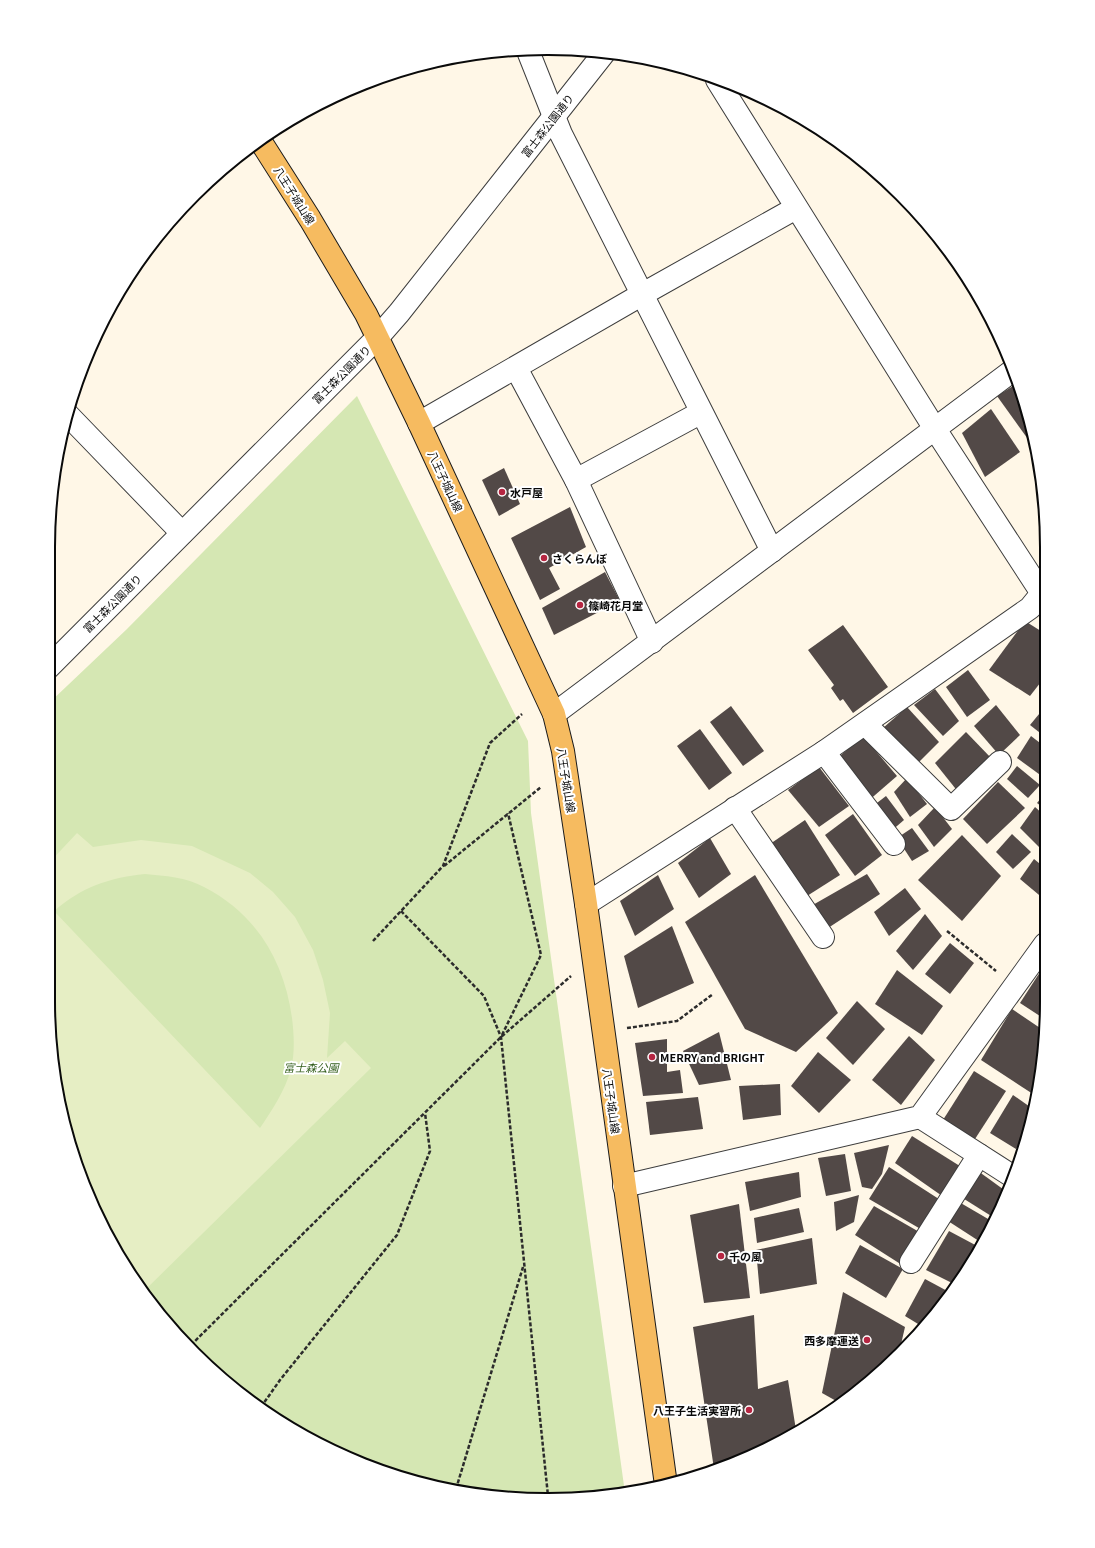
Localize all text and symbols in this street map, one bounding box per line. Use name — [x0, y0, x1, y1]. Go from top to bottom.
street label: 富士森公園通り — [517, 90, 577, 160]
street label: 八王子城山線 — [271, 163, 319, 227]
street label: 富士森公園通り — [308, 341, 374, 407]
street label: 八王子城山線 — [425, 448, 467, 514]
place label: 水戸屋 — [510, 484, 543, 500]
marker: 水戸屋 — [497, 487, 507, 497]
place label: さくらんぼ — [552, 550, 607, 566]
marker: さくらんぼ — [539, 553, 549, 563]
street label: 富士森公園通り — [79, 570, 145, 636]
place label: 篠崎花月堂 — [588, 597, 643, 613]
marker: 篠崎花月堂 — [575, 600, 585, 610]
street label: 八王子城山線 — [554, 746, 580, 814]
place label: MERRY and BRIGHT — [660, 1049, 765, 1065]
marker: MERRY and BRIGHT — [647, 1052, 657, 1062]
park label: 富士森公園 — [284, 1059, 340, 1075]
street label: 八王子城山線 — [599, 1067, 625, 1135]
place label: 千の風 — [729, 1248, 762, 1264]
marker: 千の風 — [716, 1251, 726, 1261]
place label: 西多摩運送 — [804, 1332, 859, 1348]
marker: 西多摩運送 — [862, 1335, 872, 1345]
place label: 八王子生活実習所 — [653, 1402, 741, 1418]
marker: 八王子生活実習所 — [744, 1405, 754, 1415]

